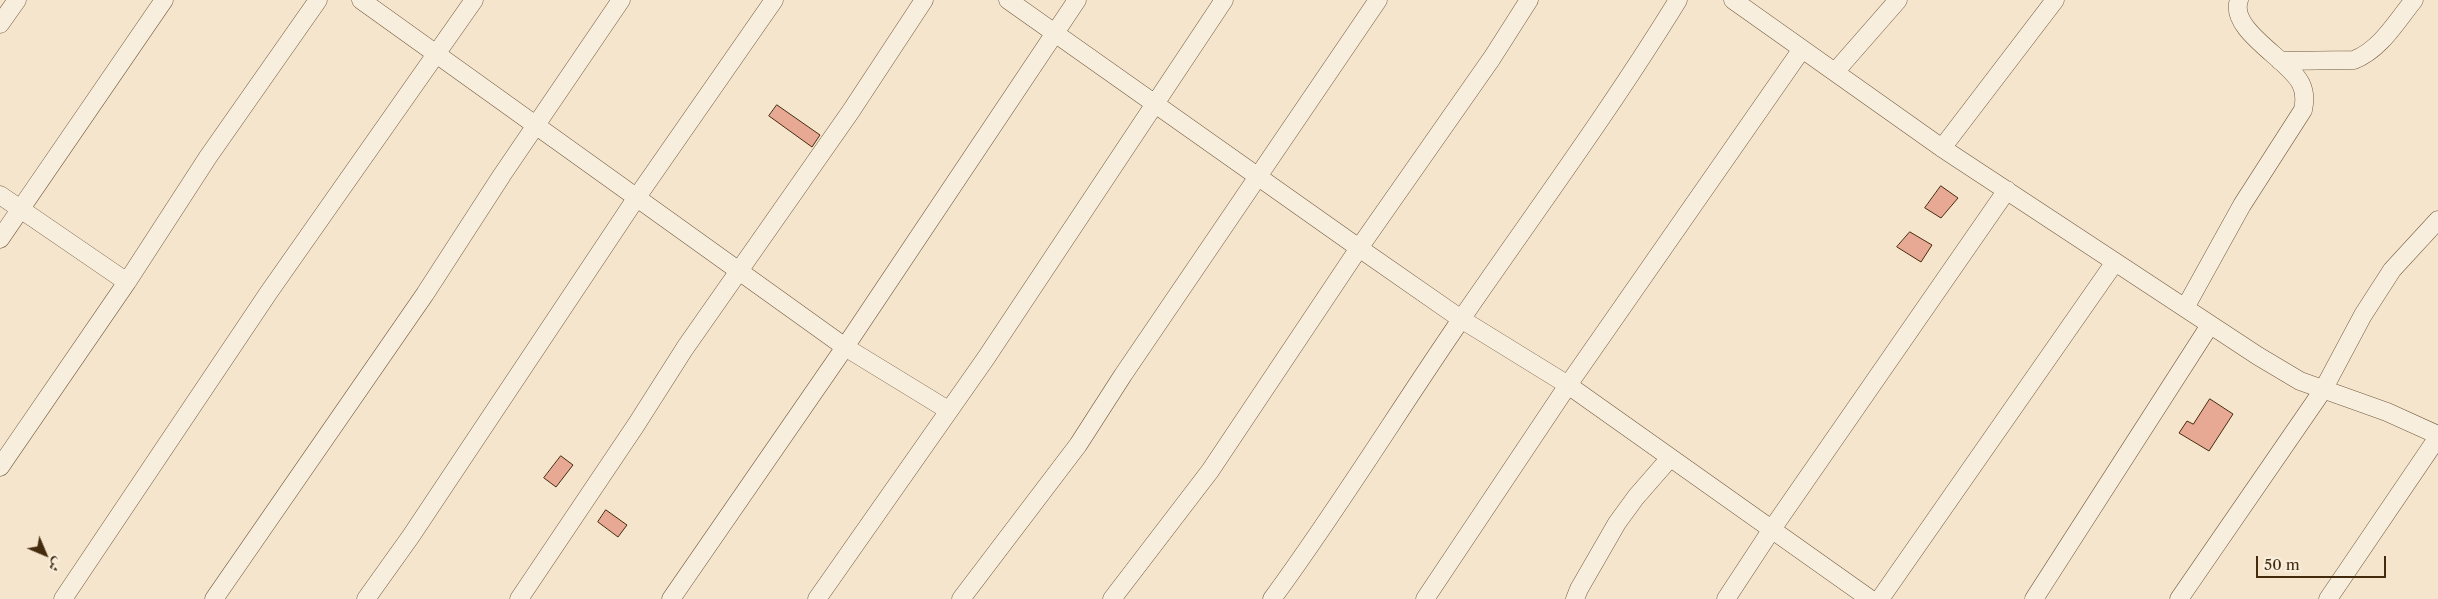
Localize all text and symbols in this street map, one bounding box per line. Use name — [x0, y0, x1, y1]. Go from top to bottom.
north arrow — [20, 529, 70, 579]
scale bar — [2258, 546, 2388, 578]
text: ش — [44, 553, 67, 576]
text: 50 m — [2264, 555, 2300, 574]

